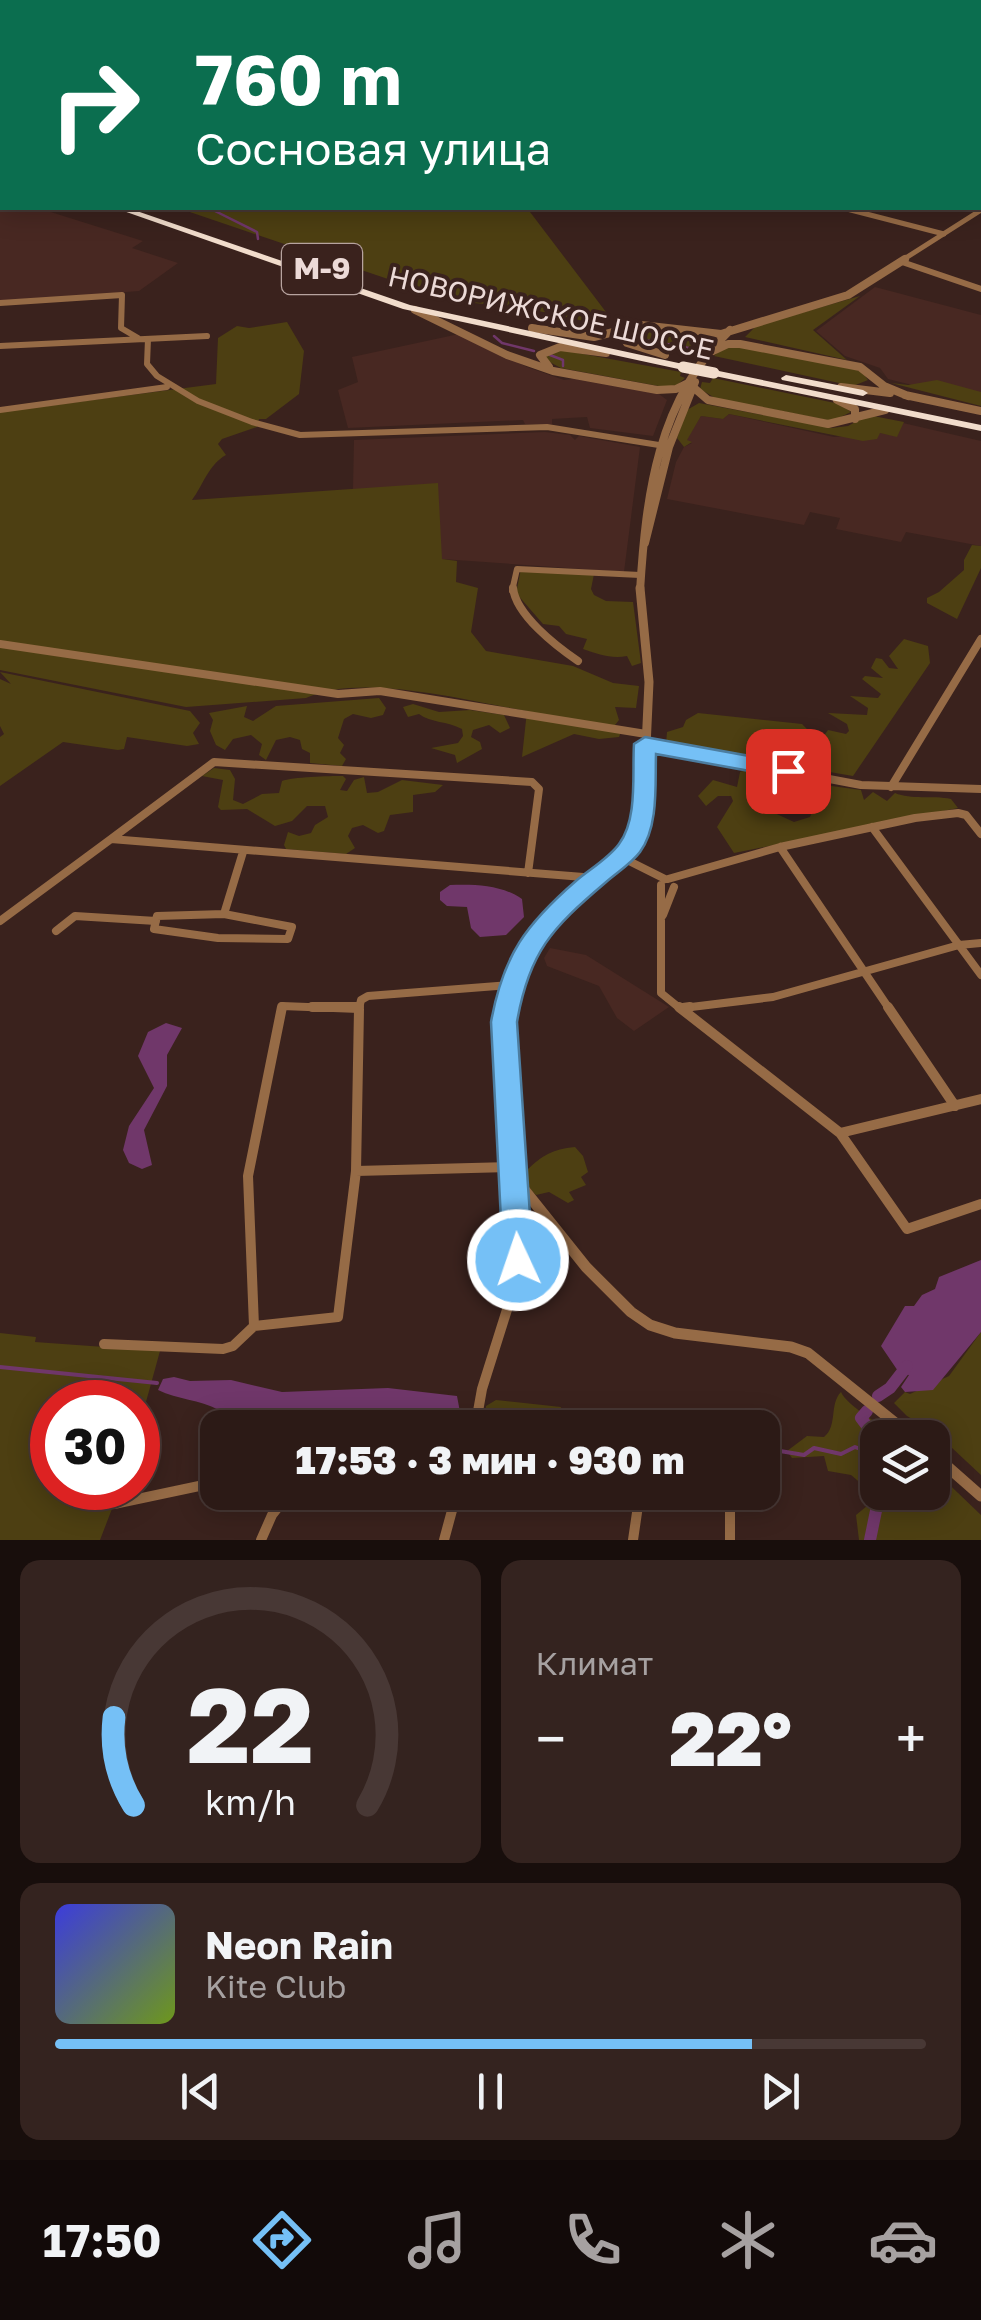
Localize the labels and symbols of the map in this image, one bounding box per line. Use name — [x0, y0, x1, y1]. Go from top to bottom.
road number: М-9 — [282, 244, 362, 294]
street label: НОВОРИЖСКОЕ ШОССЕ — [385, 259, 717, 366]
pin — [746, 729, 831, 814]
position arrow — [466, 1208, 570, 1312]
speed limit sign: 30 — [30, 1380, 160, 1510]

